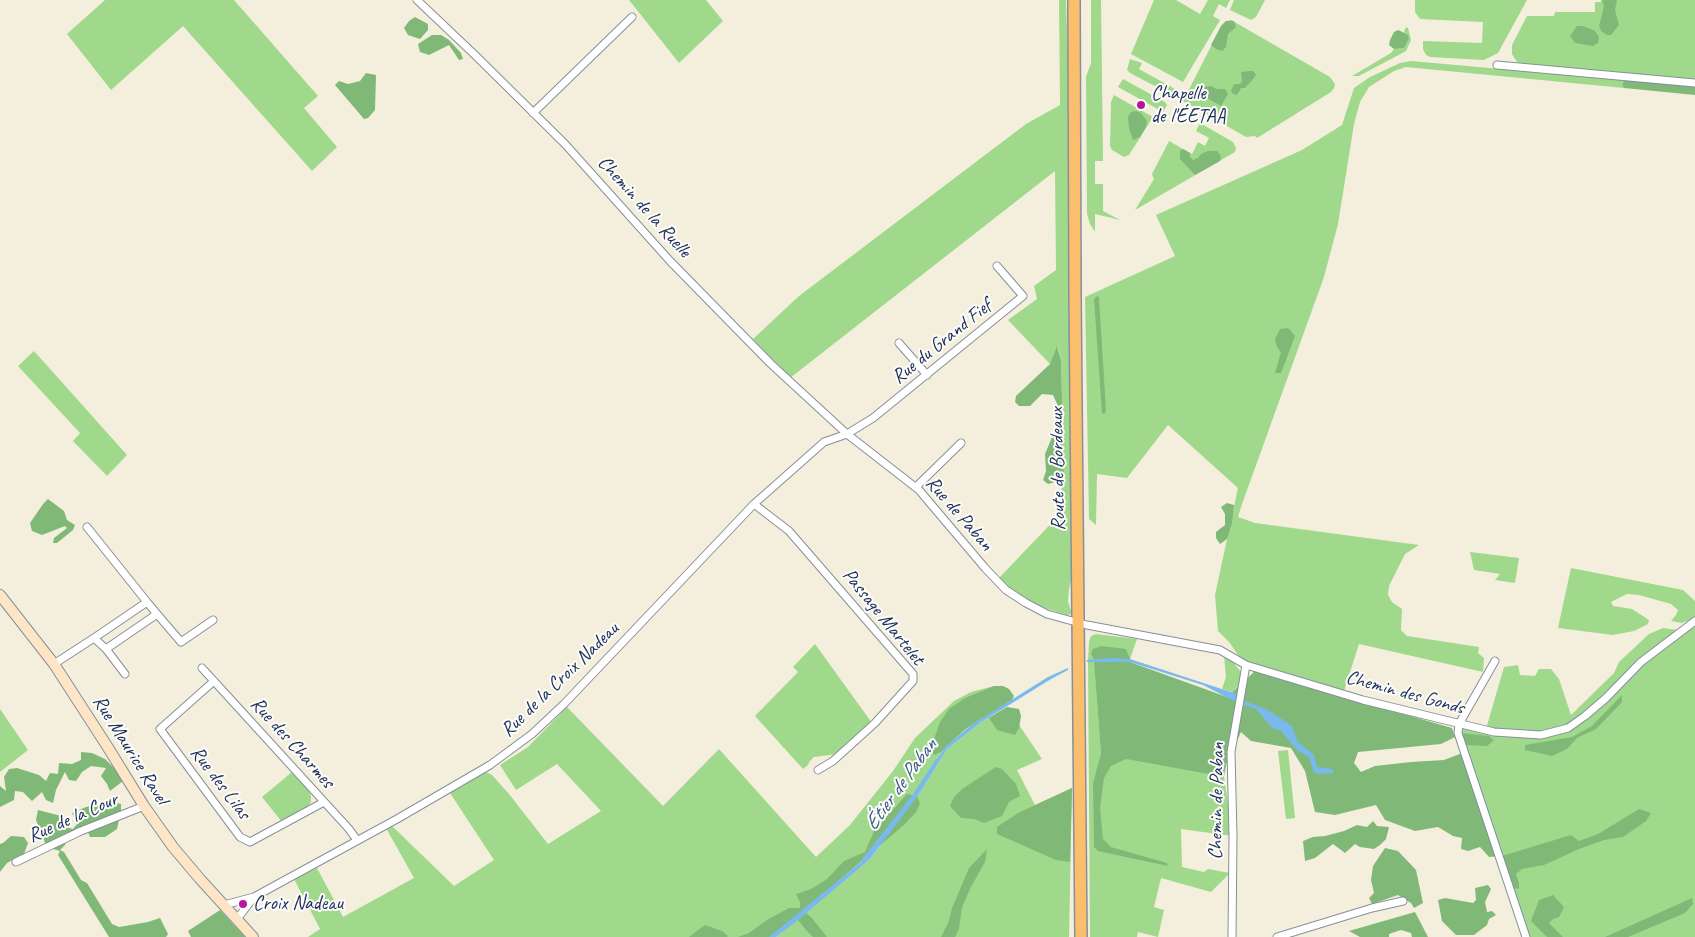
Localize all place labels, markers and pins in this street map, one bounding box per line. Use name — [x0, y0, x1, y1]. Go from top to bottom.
place label: Chapelle de l'ÉETAA — [1151, 82, 1225, 129]
marker: Chapelle de l'ÉETAA — [1135, 99, 1147, 111]
place label: Croix Nadeau — [253, 892, 343, 916]
marker: Croix Nadeau — [237, 898, 249, 910]

